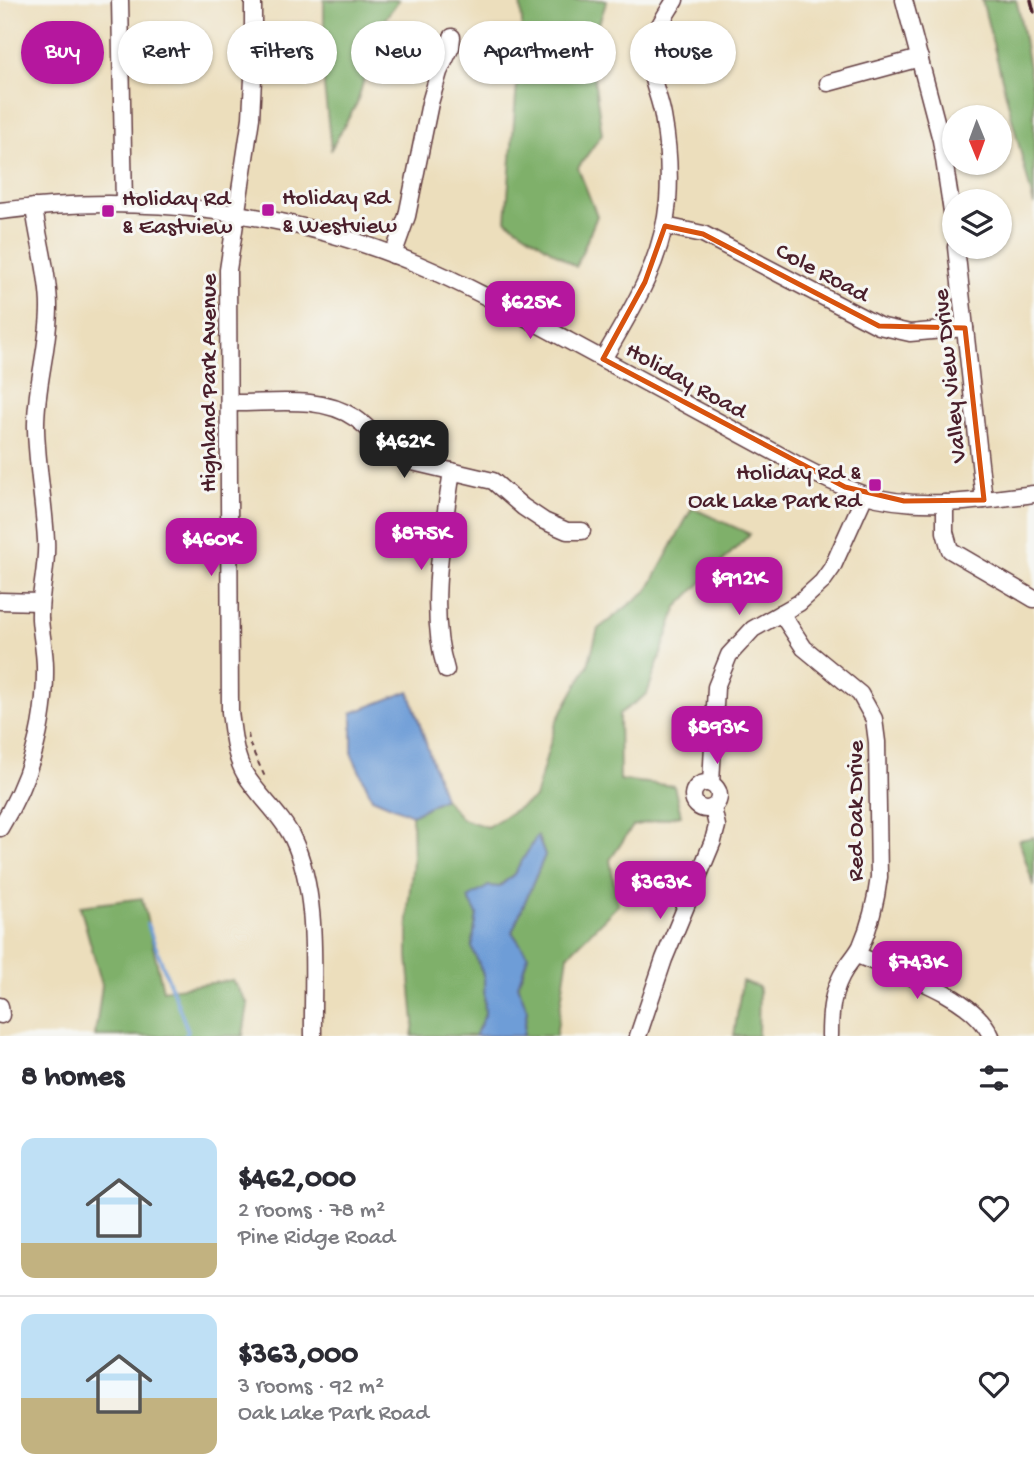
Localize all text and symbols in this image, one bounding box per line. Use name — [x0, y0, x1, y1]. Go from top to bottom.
chip: Buy — [21, 21, 104, 84]
chip: Rent — [118, 21, 213, 84]
chip: Filters — [227, 21, 337, 84]
chip: New — [351, 21, 445, 84]
chip: Apartment — [459, 21, 616, 84]
chip: House — [630, 21, 736, 84]
north arrow — [942, 105, 1012, 175]
map controls — [942, 105, 1012, 259]
place label: Holiday Rd & Westview — [282, 185, 397, 242]
place label: Holiday Rd & Eastview — [122, 186, 233, 243]
button: layers — [942, 189, 1012, 259]
marker: Holiday Rd & Westview — [260, 202, 276, 218]
marker: Holiday Rd & Eastview — [100, 203, 116, 219]
street label: Cole Road — [770, 238, 875, 312]
street label: Highland Park Avenue — [196, 273, 225, 492]
pin: $625K — [481, 282, 579, 341]
street label: Valley View Drive — [928, 287, 975, 465]
text: $625K — [501, 290, 559, 317]
street label: Holiday Road — [620, 337, 753, 428]
pin: $462K — [355, 420, 453, 480]
text: $462K — [376, 429, 432, 456]
place label: Holiday Rd & Oak Lake Park Rd — [688, 460, 863, 517]
marker: Holiday Rd & Oak Lake Park Rd — [867, 477, 883, 493]
pin: $875K — [372, 512, 470, 572]
pin: $460K — [162, 518, 260, 578]
text: $875K — [391, 521, 451, 548]
text: $460K — [182, 527, 240, 554]
pin: $912K — [690, 558, 788, 617]
text: $912K — [711, 566, 767, 593]
pin: $893K — [668, 706, 766, 766]
text: $893K — [687, 715, 747, 742]
street label: Red Oak Drive — [843, 740, 872, 882]
pin: $363K — [611, 862, 709, 921]
text: $363K — [631, 870, 689, 897]
pin: $743K — [868, 942, 966, 1001]
text: $743K — [888, 950, 946, 977]
icon: filters — [975, 1059, 1013, 1097]
text: 8 homes — [21, 1061, 124, 1096]
text: $462,000 — [238, 1163, 356, 1198]
icon: home — [77, 1166, 161, 1250]
icon: heart — [975, 1189, 1013, 1227]
text: 2 rooms · 78 m² — [238, 1198, 385, 1225]
text: Pine Ridge Road — [238, 1225, 395, 1252]
text: $363,000 — [238, 1339, 358, 1374]
icon: home — [77, 1342, 161, 1426]
icon: heart — [975, 1365, 1013, 1403]
text: 3 rooms · 92 m² — [238, 1374, 384, 1401]
text: Oak Lake Park Road — [238, 1401, 429, 1428]

